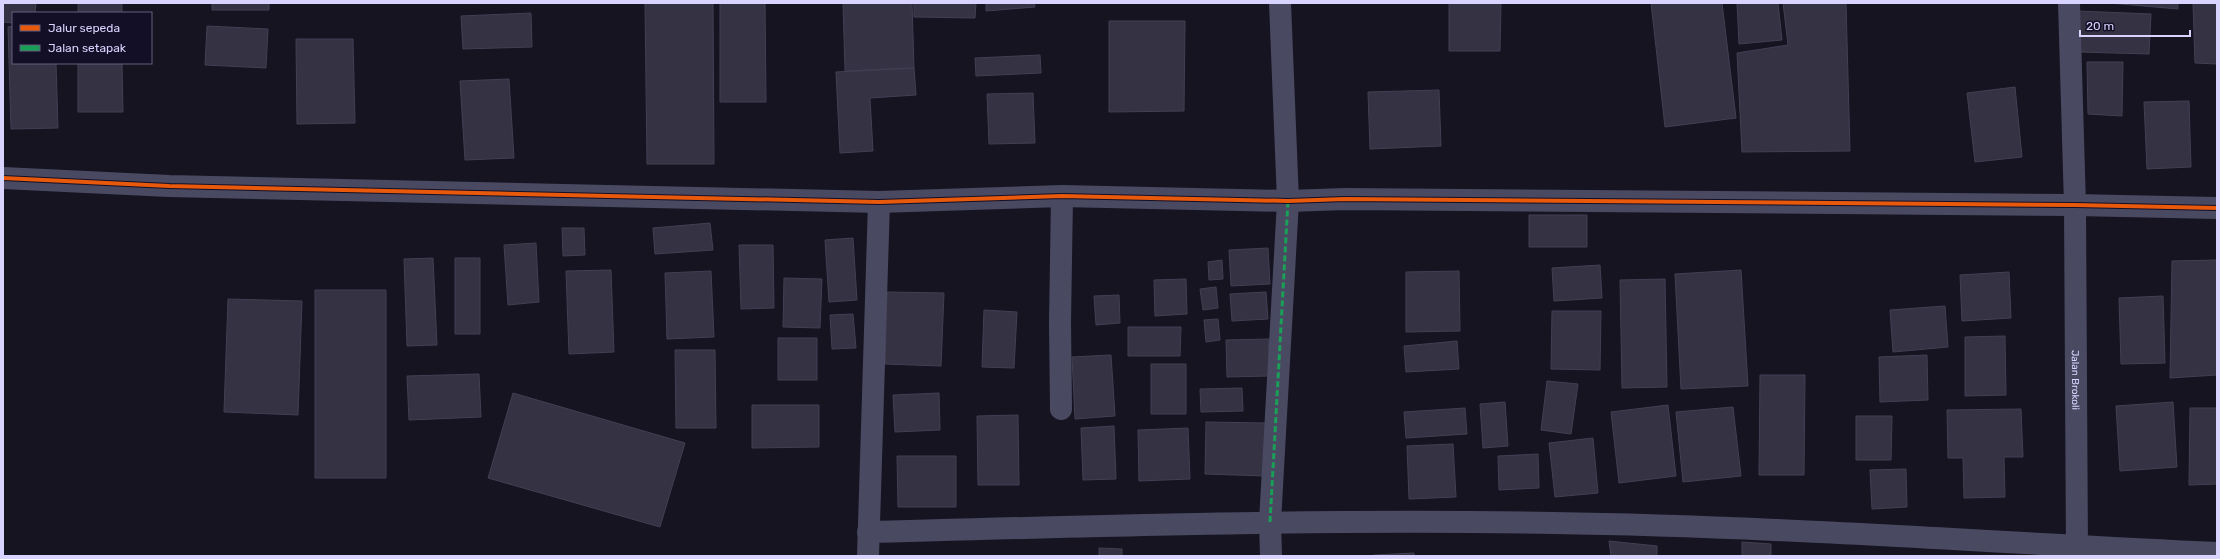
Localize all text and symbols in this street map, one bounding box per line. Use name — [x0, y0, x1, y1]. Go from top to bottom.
legend — [12, 12, 152, 64]
scale bar — [2080, 12, 2190, 38]
text: 20 m — [2086, 19, 2114, 33]
text: Jalur sepeda — [48, 21, 120, 35]
text: Jalan setapak — [48, 41, 127, 55]
street label: Jalan Brokoli — [2069, 350, 2081, 410]

